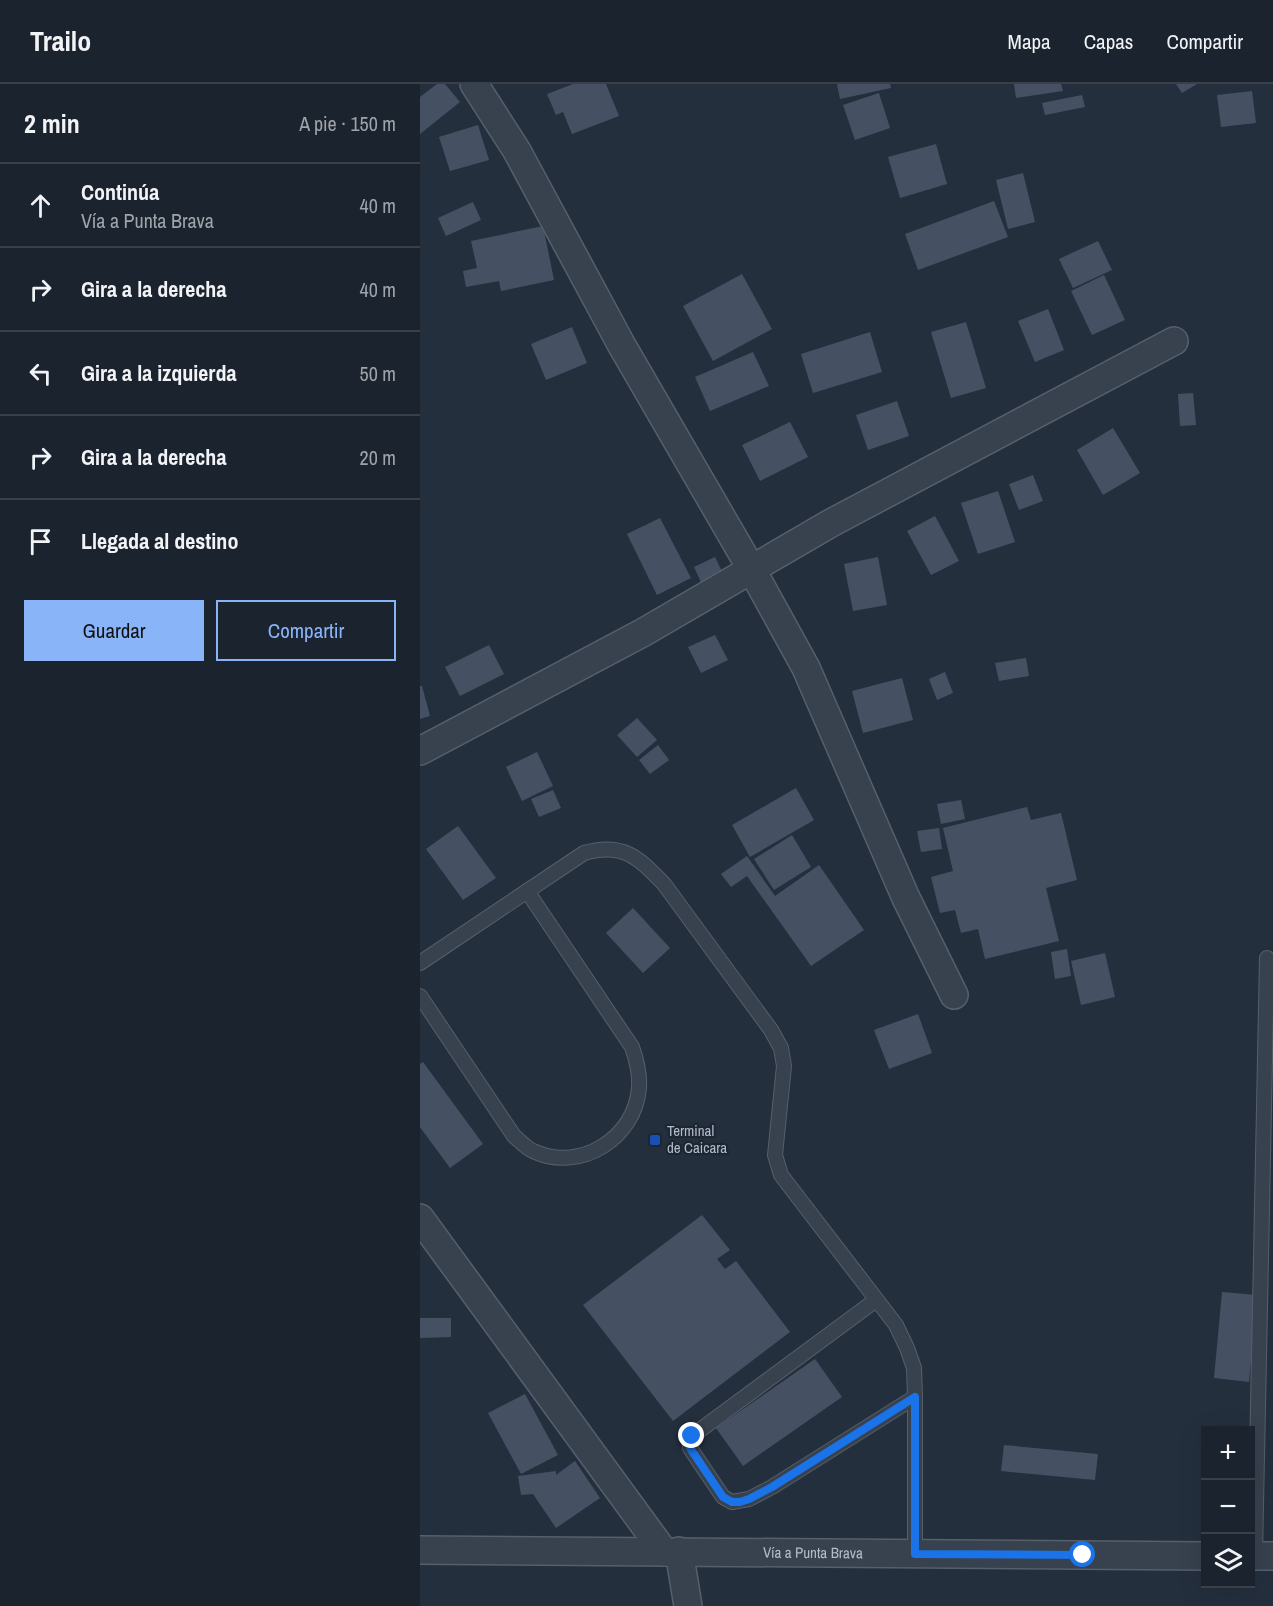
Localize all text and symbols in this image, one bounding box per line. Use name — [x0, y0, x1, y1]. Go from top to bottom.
text: Trailo — [30, 22, 91, 60]
text: Mapa — [1008, 27, 1051, 56]
text: Capas — [1084, 27, 1133, 56]
text: Compartir — [1166, 27, 1243, 56]
text: 2 min — [24, 106, 80, 141]
text: A pie · 150 m — [299, 110, 396, 137]
text: Continúa — [81, 177, 159, 207]
icon: ahead — [24, 189, 57, 222]
text: 40 m — [360, 192, 396, 219]
text: Vía a Punta Brava — [81, 207, 214, 234]
icon: right — [24, 273, 57, 306]
text: Gira a la derecha — [81, 274, 226, 304]
text: 40 m — [360, 276, 396, 303]
icon: left — [24, 357, 57, 390]
text: Gira a la izquierda — [81, 358, 236, 388]
text: 50 m — [360, 360, 396, 387]
icon: right — [24, 441, 57, 474]
text: Gira a la derecha — [81, 442, 226, 472]
text: 20 m — [360, 444, 396, 471]
icon: arrive — [24, 525, 57, 558]
text: Llegada al destino — [81, 526, 238, 556]
button: Guardar — [24, 600, 204, 661]
button: Compartir — [216, 600, 396, 661]
place label: Terminal de Caicara — [667, 1120, 727, 1158]
marker: Terminal de Caicara — [648, 1133, 662, 1147]
route end — [678, 1422, 704, 1448]
map controls — [1201, 1426, 1255, 1588]
button: + — [1201, 1426, 1255, 1480]
button: − — [1201, 1480, 1255, 1534]
button: layers — [1201, 1534, 1255, 1588]
route start — [1069, 1541, 1095, 1567]
street label: Vía a Punta Brava — [763, 1542, 863, 1563]

